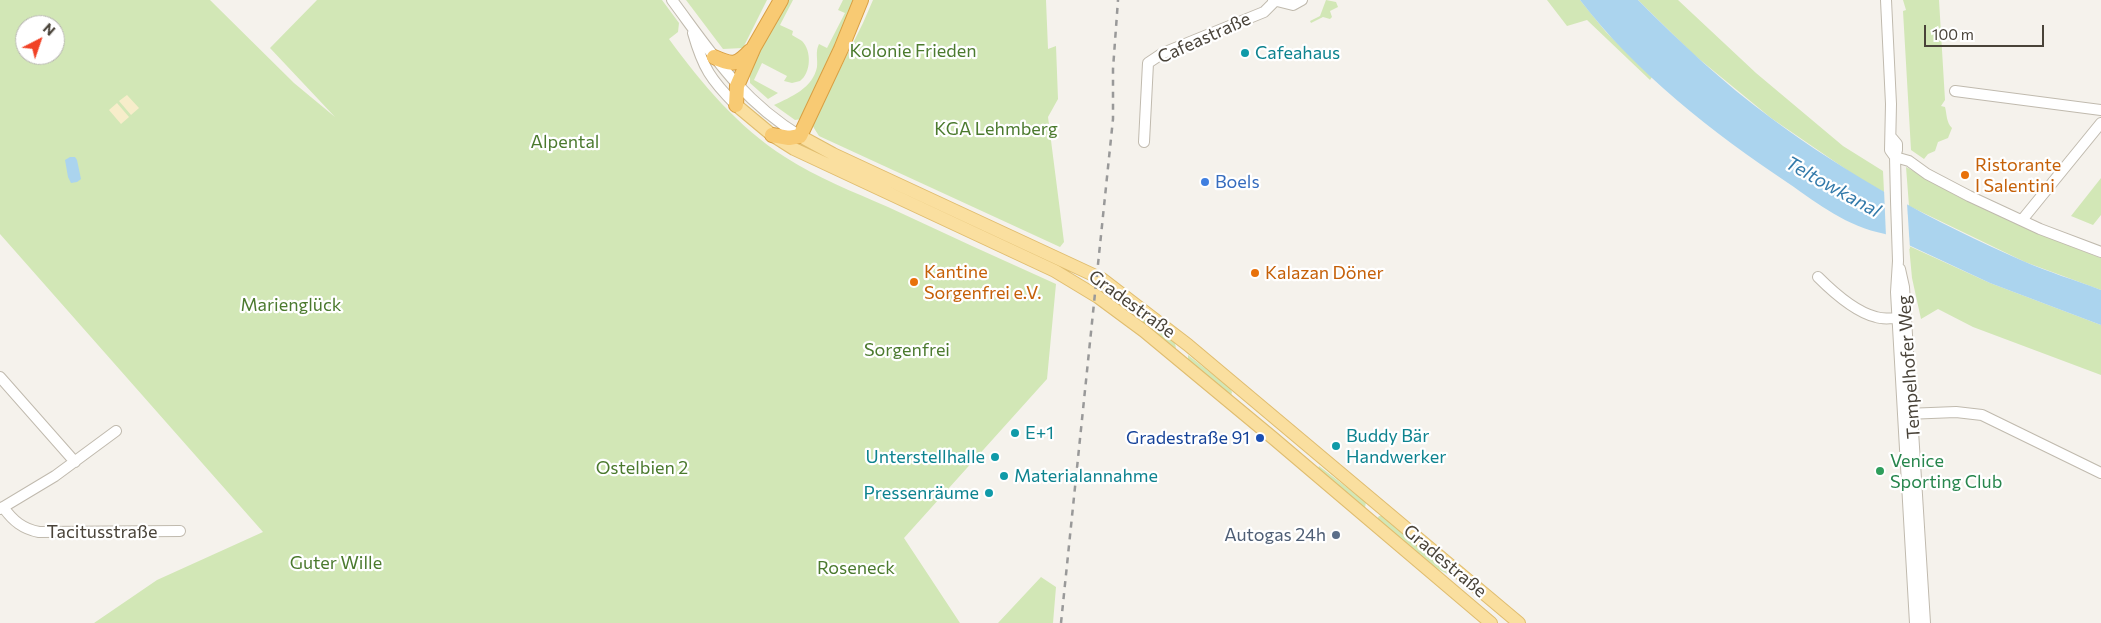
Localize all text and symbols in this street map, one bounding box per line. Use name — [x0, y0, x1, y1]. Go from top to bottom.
street label: Cafeastraße — [1154, 8, 1254, 68]
north arrow — [15, 15, 65, 65]
scale bar — [1926, 15, 2046, 47]
text: N — [40, 19, 59, 39]
text: 100 m — [1932, 25, 1974, 43]
park label: Kolonie Frieden — [850, 40, 976, 62]
place label: Cafeahaus — [1255, 42, 1340, 64]
marker: Cafeahaus — [1239, 47, 1251, 59]
park label: KGA Lehmberg — [934, 118, 1058, 140]
park label: Alpental — [531, 131, 599, 153]
water label: Teltowkanal — [1782, 152, 1884, 222]
place label: Ristorante I Salentini — [1975, 154, 2061, 196]
marker: Ristorante I Salentini — [1959, 169, 1971, 181]
place label: Boels — [1215, 171, 1260, 193]
marker: Boels — [1199, 176, 1211, 188]
place label: Kantine Sorgenfrei e.V. — [924, 261, 1042, 304]
place label: Kalazan Döner — [1265, 262, 1384, 284]
street label: Gradestraße — [1084, 265, 1180, 343]
marker: Kalazan Döner — [1249, 267, 1261, 279]
marker: Kantine Sorgenfrei e.V. — [908, 276, 920, 288]
park label: Marienglück — [240, 294, 342, 316]
street label: Tempelhofer Weg — [1893, 294, 1925, 440]
park label: Sorgenfrei — [864, 339, 950, 361]
place label: E+1 — [1025, 422, 1054, 444]
place label: Buddy Bär Handwerker — [1346, 425, 1446, 468]
marker: E+1 — [1009, 427, 1021, 439]
place label: Gradestraße 91 — [1126, 427, 1250, 449]
marker: Gradestraße 91 — [1254, 432, 1266, 444]
marker: Buddy Bär Handwerker — [1330, 440, 1342, 452]
place label: Unterstellhalle — [866, 446, 985, 468]
place label: Venice Sporting Club — [1890, 450, 2002, 492]
marker: Unterstellhalle — [989, 451, 1001, 463]
park label: Ostelbien 2 — [596, 457, 688, 479]
place label: Materialannahme — [1014, 465, 1158, 487]
marker: Venice Sporting Club — [1874, 465, 1886, 477]
marker: Materialannahme — [998, 470, 1010, 482]
place label: Pressenräume — [864, 482, 979, 504]
marker: Pressenräume — [983, 487, 995, 499]
street label: Gradestraße — [1399, 520, 1491, 602]
street label: Tacitusstraße — [47, 521, 157, 543]
place label: Autogas 24h — [1224, 524, 1326, 546]
marker: Autogas 24h — [1330, 529, 1342, 541]
park label: Guter Wille — [290, 552, 382, 574]
park label: Roseneck — [817, 557, 895, 579]

